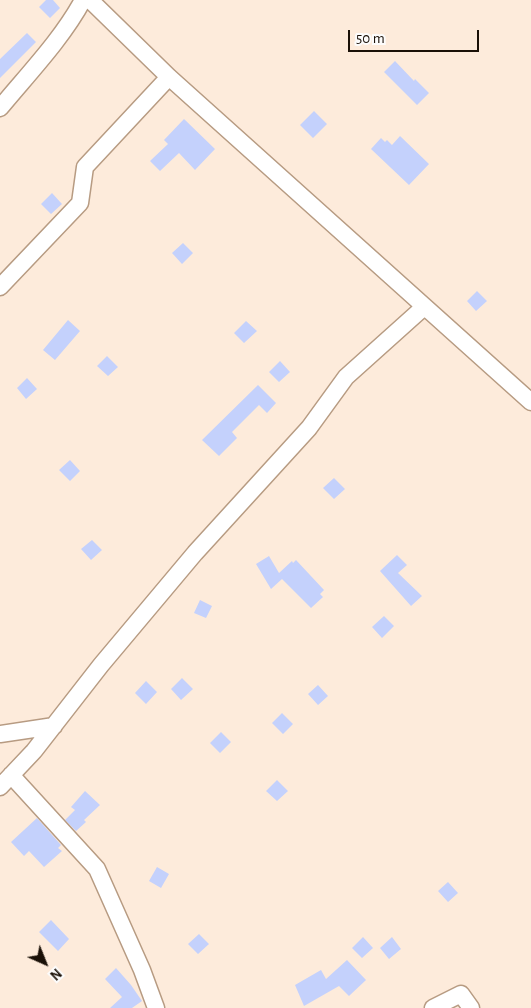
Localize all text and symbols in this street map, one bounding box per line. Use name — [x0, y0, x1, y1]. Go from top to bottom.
scale bar — [351, 20, 482, 52]
text: 50 m — [356, 31, 385, 46]
north arrow — [20, 938, 70, 988]
text: N — [47, 965, 64, 982]

